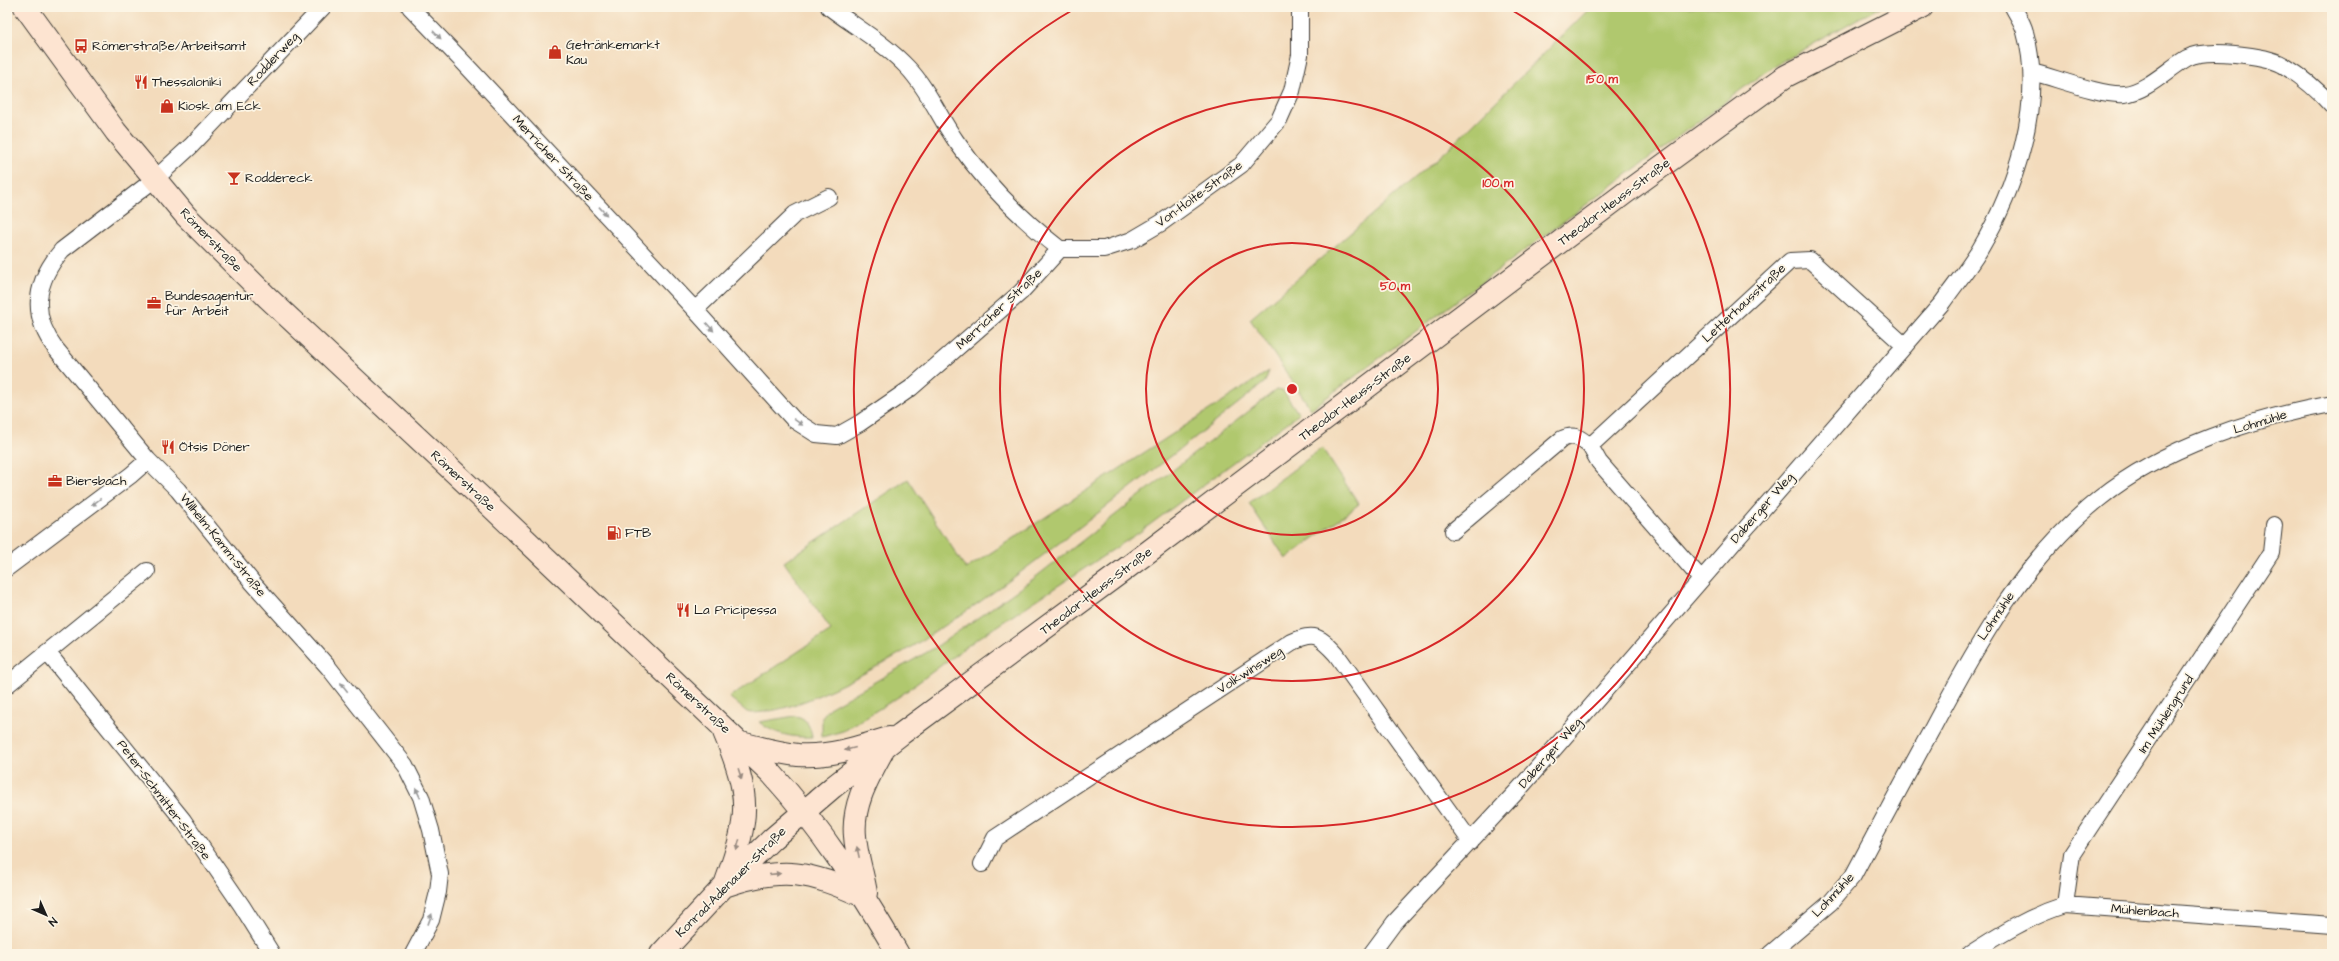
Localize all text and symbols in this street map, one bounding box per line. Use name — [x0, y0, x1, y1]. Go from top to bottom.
street label: Rodderweg — [243, 28, 304, 91]
one-way arrow — [432, 30, 442, 40]
place label: Getränkemarkt Kau — [566, 36, 660, 69]
place label: Römerstraße/Arbeitsamt — [92, 37, 247, 55]
bus stop icon: Römerstraße/Arbeitsamt — [73, 38, 89, 54]
shop icon: Getränkemarkt Kau — [547, 44, 563, 60]
text: 150 m — [1586, 71, 1619, 88]
place label: Thessaloniki — [152, 73, 221, 91]
restaurant icon: Thessaloniki — [133, 74, 149, 90]
place label: Kiosk am Eck — [178, 97, 261, 115]
shop icon: Kiosk am Eck — [159, 98, 175, 114]
street label: Merricher Straße — [508, 111, 598, 205]
street label: Theodor-Heuss-Straße — [1554, 154, 1674, 250]
street label: Von-Holte-Straße — [1152, 156, 1246, 232]
place label: Roddereck — [245, 169, 312, 187]
bar icon: Roddereck — [226, 170, 242, 186]
text: 100 m — [1483, 175, 1514, 192]
street label: Römerstraße — [176, 204, 246, 276]
one-way arrow — [598, 206, 608, 216]
street label: Letterhausstraße — [1698, 259, 1790, 347]
street label: Merricher Straße — [952, 264, 1046, 354]
text: 50 m — [1380, 278, 1411, 295]
place label: Bundesagentur für Arbeit — [165, 287, 253, 320]
office icon: Bundesagentur für Arbeit — [146, 295, 162, 311]
one-way arrow — [706, 322, 715, 332]
street label: Theodor-Heuss-Straße — [1295, 349, 1415, 445]
centre of rings — [1285, 382, 1299, 396]
street label: Lohmühle — [2231, 405, 2289, 439]
one-way arrow — [793, 418, 804, 426]
place label: Ötsis Döner — [179, 438, 250, 456]
restaurant icon: Ötsis Döner — [160, 439, 176, 455]
street label: Römerstraße — [427, 446, 499, 516]
street label: Daberger Weg — [1726, 468, 1799, 548]
place label: Biersbach — [66, 472, 127, 490]
office icon: Biersbach — [47, 473, 63, 489]
street label: Wilhelm-Kamm-Straße — [176, 489, 270, 601]
one-way arrow — [90, 498, 101, 506]
place label: FTB — [625, 524, 651, 542]
fuel station icon: FTB — [606, 525, 622, 541]
street label: Theodor-Heuss-Straße — [1036, 543, 1156, 639]
street label: Lohmühle — [1973, 588, 2019, 644]
place label: La Pricipessa — [694, 601, 777, 619]
restaurant icon: La Pricipessa — [675, 602, 691, 618]
street label: Volkwinsweg — [1214, 642, 1287, 699]
street label: Römerstraße — [662, 668, 734, 738]
street label: Im Mühlengrund — [2134, 671, 2199, 757]
one-way arrow — [340, 682, 349, 693]
street label: Daberger Weg — [1514, 713, 1587, 793]
street label: Peter-Schmitter-Straße — [113, 736, 215, 864]
one-way arrow — [844, 746, 856, 752]
one-way arrow — [737, 768, 743, 780]
one-way arrow — [415, 787, 421, 799]
street label: Konrad-Adenauer-Straße — [672, 823, 790, 941]
one-way arrow — [735, 840, 741, 852]
one-way arrow — [854, 846, 860, 858]
street label: Lohmühle — [1808, 869, 1858, 921]
one-way arrow — [769, 870, 781, 877]
north arrow — [26, 895, 66, 935]
street label: Mühlenbach — [2110, 900, 2180, 922]
one-way arrow — [428, 913, 434, 925]
text: N — [45, 914, 60, 930]

